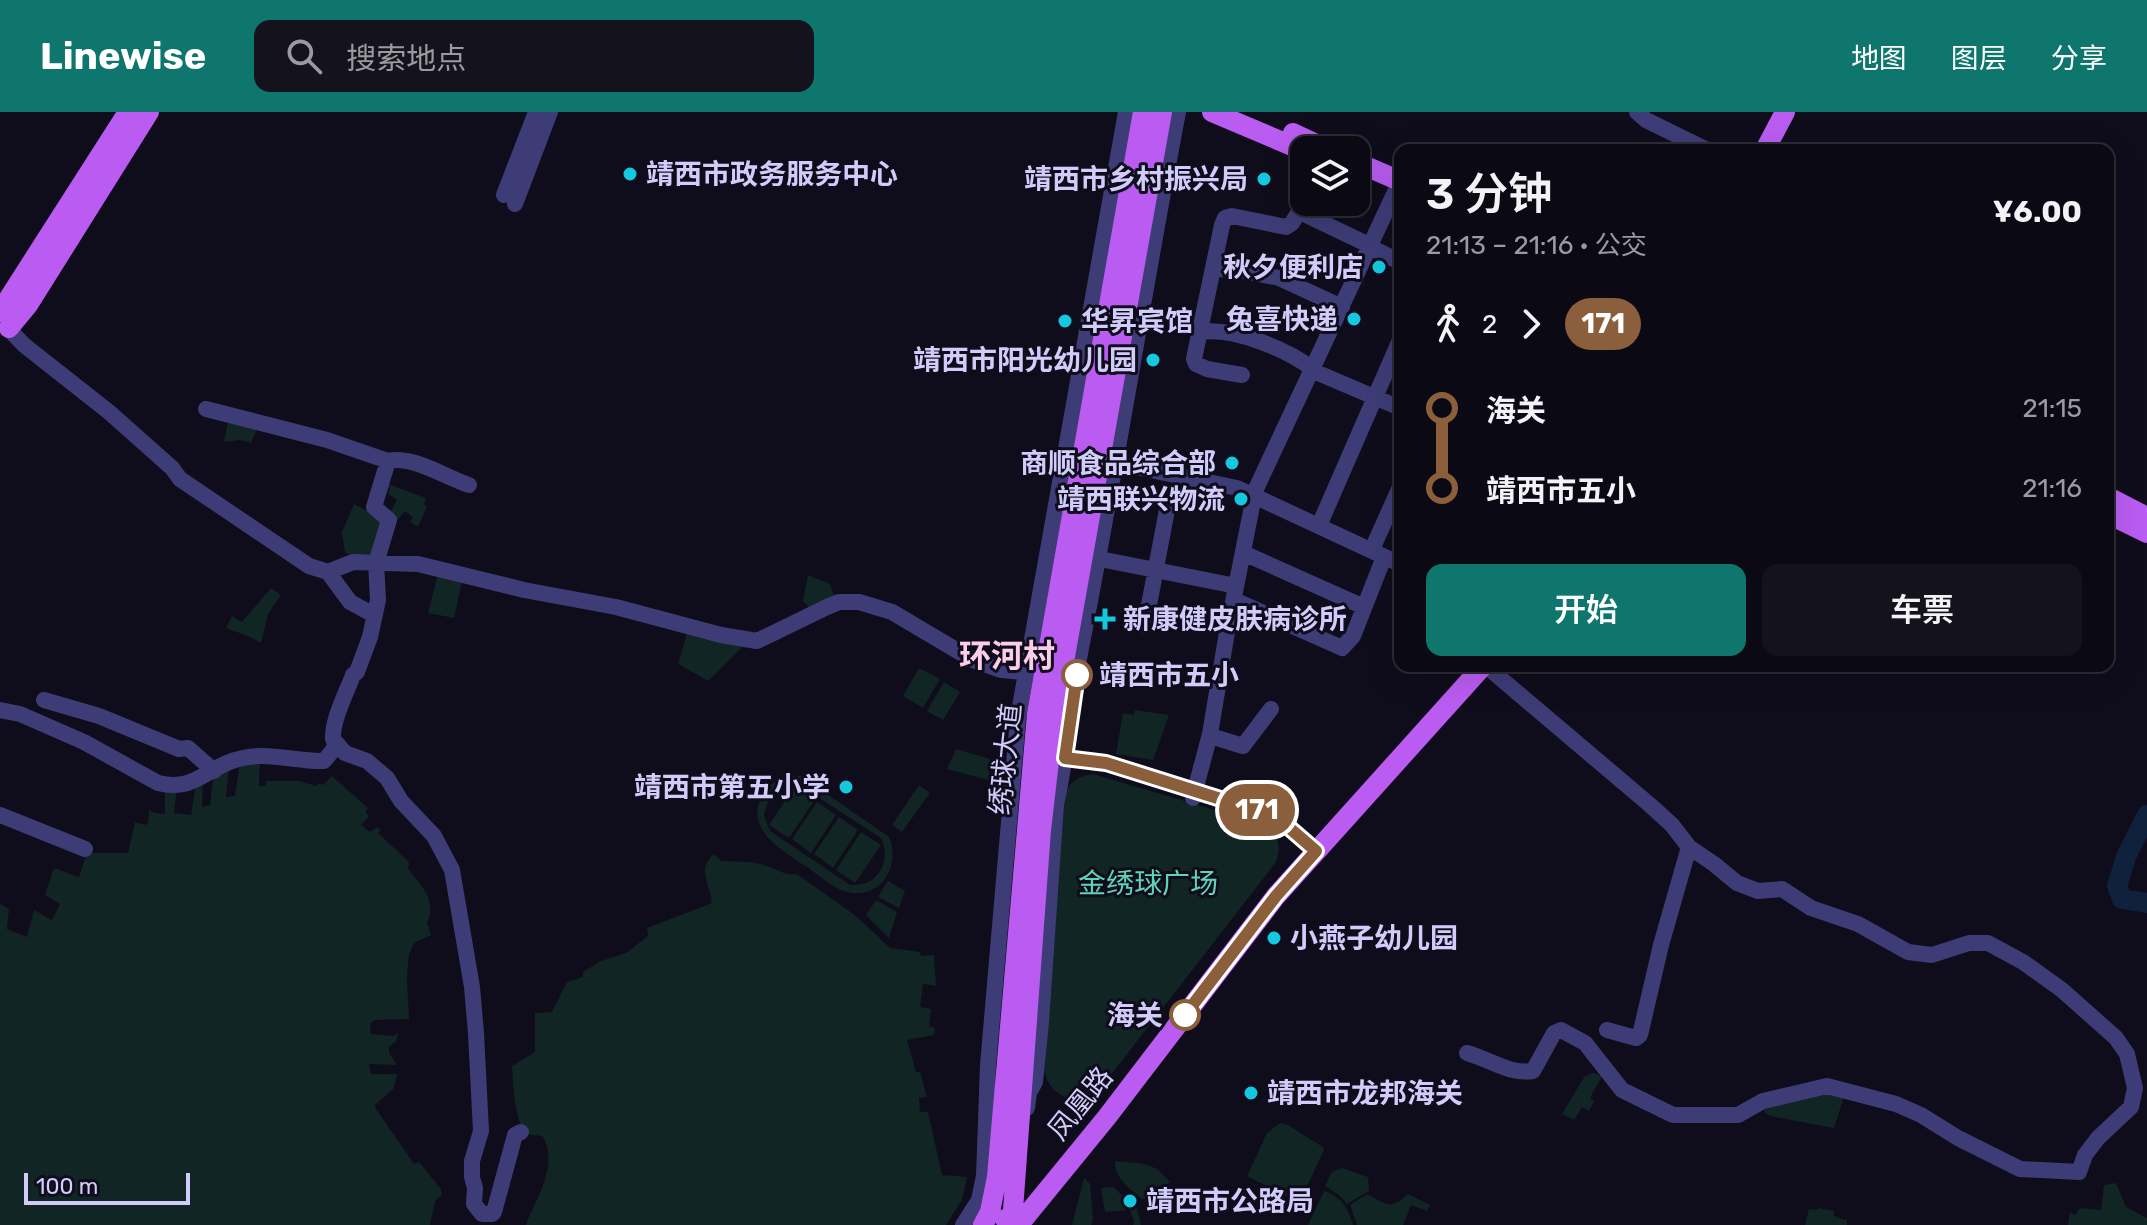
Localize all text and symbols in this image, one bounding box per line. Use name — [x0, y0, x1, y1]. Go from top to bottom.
search box — [254, 20, 814, 92]
text: Linewise — [40, 33, 206, 79]
icon: search — [282, 34, 326, 78]
text: 搜索地点 — [346, 41, 466, 77]
text: 地图 — [1851, 42, 1907, 75]
text: 图层 — [1951, 42, 2007, 75]
text: 分享 — [2051, 42, 2107, 75]
map controls — [1290, 136, 1370, 216]
button: layers — [1290, 136, 1370, 216]
place label: 靖西市政务服务中心 — [646, 158, 898, 191]
place label: 靖西市乡村振兴局 — [1024, 163, 1248, 196]
marker: 靖西市政务服务中心 — [621, 165, 639, 183]
text: 3 分钟 — [1426, 168, 1552, 220]
marker: 靖西市乡村振兴局 — [1255, 170, 1273, 188]
text: ¥6.00 — [1993, 194, 2082, 230]
text: 21:13 – 21:16 · 公交 — [1426, 230, 1647, 261]
place label: 秋夕便利店 — [1223, 251, 1363, 284]
marker: 秋夕便利店 — [1370, 258, 1388, 276]
icon: walk — [1426, 302, 1470, 346]
icon: forward — [1509, 302, 1553, 346]
place label: 兔喜快递 — [1226, 303, 1338, 336]
place label: 华昇宾馆 — [1081, 305, 1193, 338]
text: 171 — [1581, 307, 1625, 340]
text: 2 — [1482, 309, 1497, 340]
marker: 兔喜快递 — [1345, 310, 1363, 328]
marker: 华昇宾馆 — [1056, 312, 1074, 330]
place label: 靖西市阳光幼儿园 — [913, 344, 1137, 377]
marker: 靖西市阳光幼儿园 — [1144, 351, 1162, 369]
text: 海关 — [1486, 393, 1546, 429]
text: 21:15 — [2022, 393, 2082, 424]
place label: 商顺食品综合部 — [1020, 447, 1216, 480]
marker: 商顺食品综合部 — [1223, 454, 1241, 472]
text: 靖西市五小 — [1486, 473, 1636, 509]
text: 21:16 — [2022, 473, 2082, 504]
place label: 靖西联兴物流 — [1057, 483, 1225, 516]
marker: 靖西联兴物流 — [1232, 490, 1250, 508]
button: 开始 — [1426, 564, 1746, 656]
button: 车票 — [1762, 564, 2082, 656]
place label: 新康健皮肤病诊所 — [1123, 603, 1347, 636]
marker: 新康健皮肤病诊所 — [1094, 608, 1116, 630]
district label: 环河村 — [959, 637, 1055, 675]
place label: 靖西市五小 — [1099, 659, 1239, 692]
marker: 靖西市五小 — [1062, 660, 1092, 690]
street label: 绣球大道 — [983, 702, 1028, 816]
place label: 靖西市第五小学 — [634, 771, 830, 804]
marker: 靖西市第五小学 — [837, 778, 855, 796]
line badge: 171 — [1211, 784, 1303, 836]
text: 171 — [1235, 793, 1279, 826]
park label: 金绣球广场 — [1078, 867, 1218, 900]
place label: 小燕子幼儿园 — [1290, 922, 1458, 955]
marker: 小燕子幼儿园 — [1265, 929, 1283, 947]
place label: 海关 — [1107, 999, 1163, 1032]
marker: 海关 — [1170, 1000, 1200, 1030]
street label: 凤凰路 — [1041, 1060, 1120, 1146]
place label: 靖西市龙邦海关 — [1267, 1077, 1463, 1110]
marker: 靖西市龙邦海关 — [1242, 1084, 1260, 1102]
scale bar — [24, 1169, 190, 1205]
text: 100 m — [36, 1173, 98, 1200]
place label: 靖西市公路局 — [1146, 1185, 1314, 1218]
marker: 靖西市公路局 — [1121, 1192, 1139, 1210]

